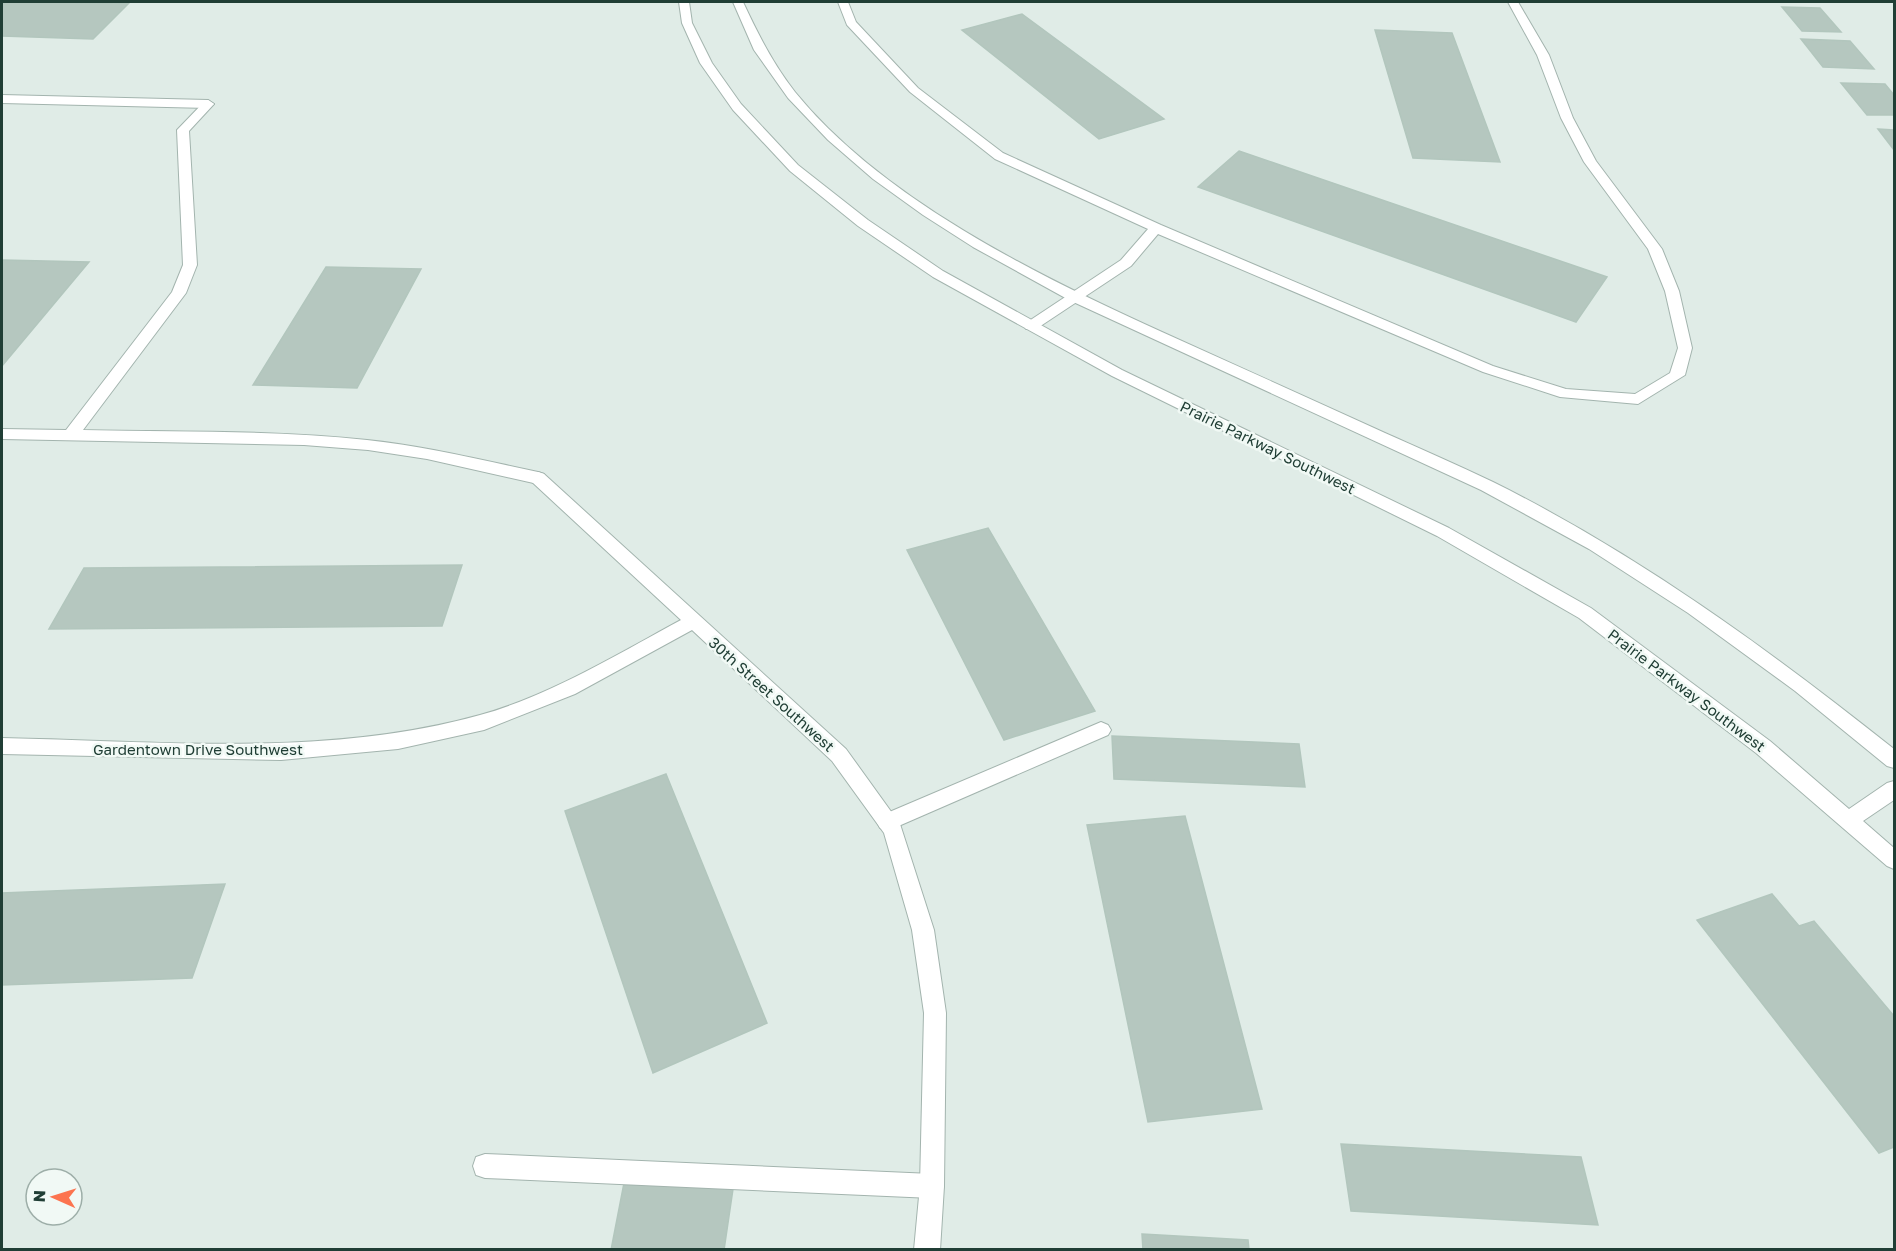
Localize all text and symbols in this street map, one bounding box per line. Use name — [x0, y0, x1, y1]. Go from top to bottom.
street label: Prairie Parkway Southwest — [1178, 397, 1358, 497]
street label: Prairie Parkway Southwest — [1605, 625, 1769, 755]
street label: 30th Street Southwest — [706, 633, 838, 755]
street label: Gardentown Drive Southwest — [93, 740, 303, 758]
north arrow — [24, 1167, 84, 1227]
text: N — [29, 1190, 49, 1203]

